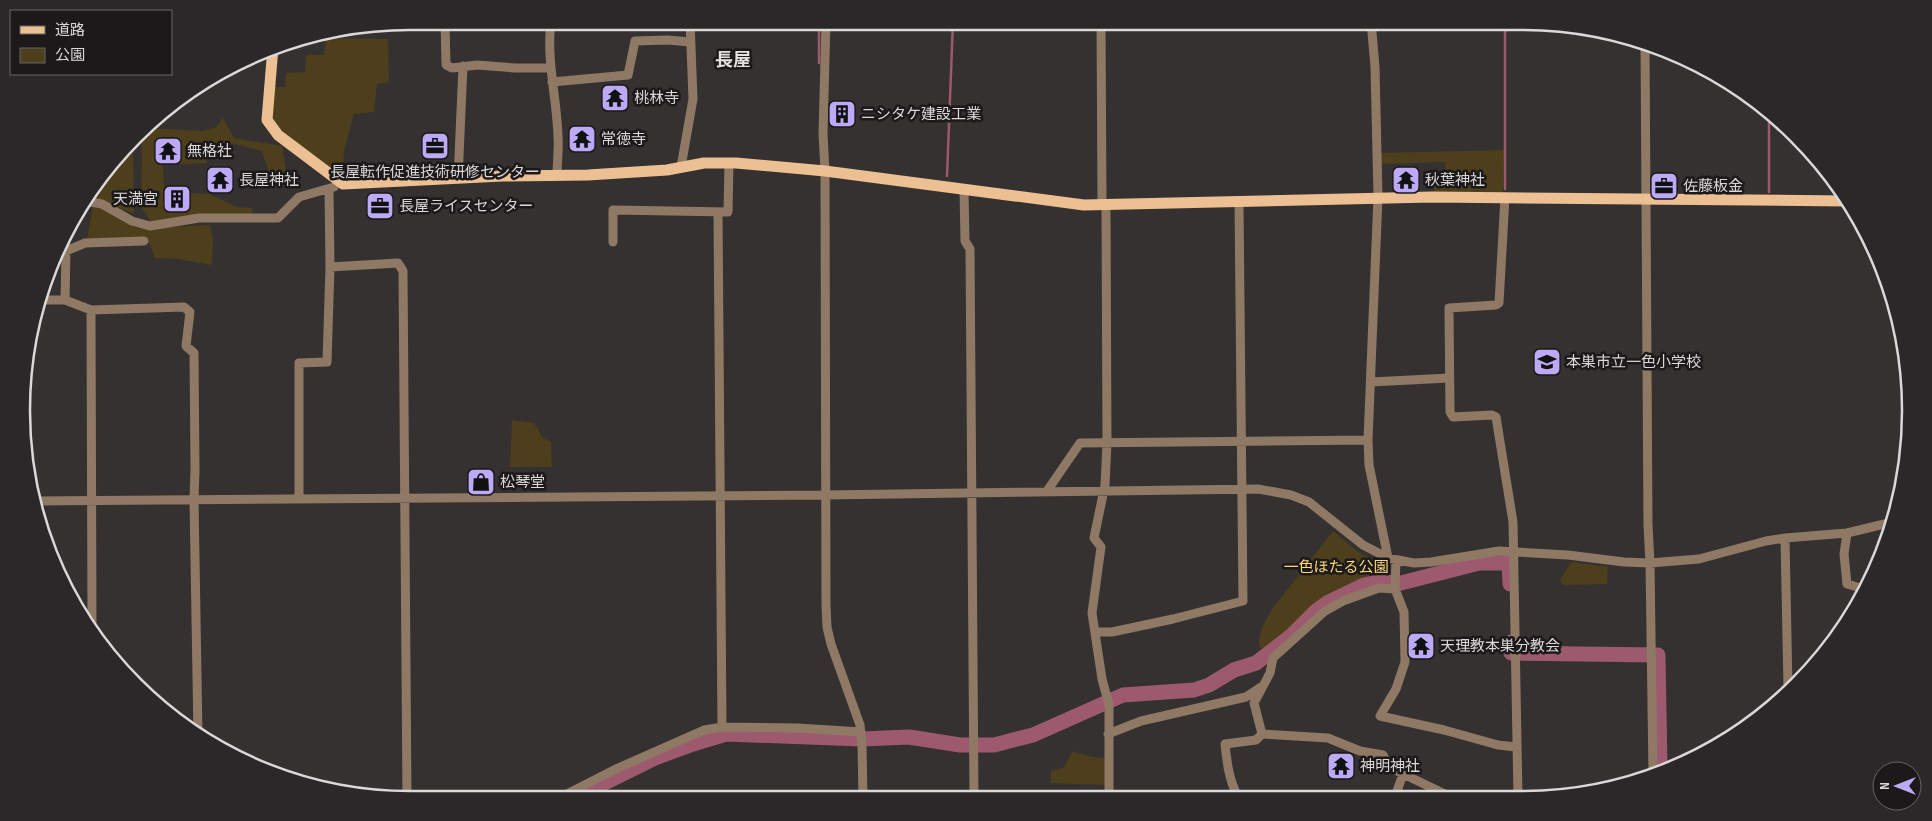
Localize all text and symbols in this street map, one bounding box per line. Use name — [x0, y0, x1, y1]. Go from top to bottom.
legend — [10, 10, 172, 75]
text: 道路 — [55, 21, 85, 40]
text: 公園 — [55, 46, 85, 65]
district label: 長屋 — [715, 50, 751, 71]
temple icon: 桃林寺 — [600, 83, 630, 113]
place label: 桃林寺 — [634, 89, 679, 108]
building icon: ニシタケ建設工業 — [827, 99, 857, 129]
place label: ニシタケ建設工業 — [861, 105, 981, 124]
temple icon: 常徳寺 — [567, 124, 597, 154]
place label: 常徳寺 — [601, 130, 646, 149]
office icon: 長屋転作促進技術研修センター — [420, 131, 450, 161]
temple icon: 無格社 — [153, 136, 183, 166]
place label: 無格社 — [187, 142, 232, 161]
place label: 長屋転作促進技術研修センター — [330, 163, 540, 182]
temple icon: 長屋神社 — [205, 165, 235, 195]
temple icon: 秋葉神社 — [1391, 165, 1421, 195]
place label: 長屋神社 — [239, 171, 299, 190]
place label: 秋葉神社 — [1425, 171, 1485, 190]
office icon: 佐藤板金 — [1649, 171, 1679, 201]
place label: 佐藤板金 — [1683, 177, 1743, 196]
building icon: 天満宮 — [162, 184, 192, 214]
place label: 天満宮 — [113, 190, 158, 209]
office icon: 長屋ライスセンター — [365, 191, 395, 221]
place label: 長屋ライスセンター — [399, 197, 534, 216]
school or university icon: 本巣市立一色小学校 — [1532, 347, 1562, 377]
place label: 本巣市立一色小学校 — [1566, 353, 1701, 372]
shop icon: 松琴堂 — [466, 467, 496, 497]
place label: 松琴堂 — [500, 473, 545, 492]
park label: 一色ほたる公園 — [1283, 558, 1389, 577]
temple icon: 天理教本巣分教会 — [1406, 631, 1436, 661]
place label: 天理教本巣分教会 — [1440, 637, 1560, 656]
temple icon: 神明神社 — [1326, 751, 1356, 781]
place label: 神明神社 — [1360, 757, 1420, 776]
north arrow — [1872, 761, 1922, 811]
text: N — [1876, 782, 1893, 790]

